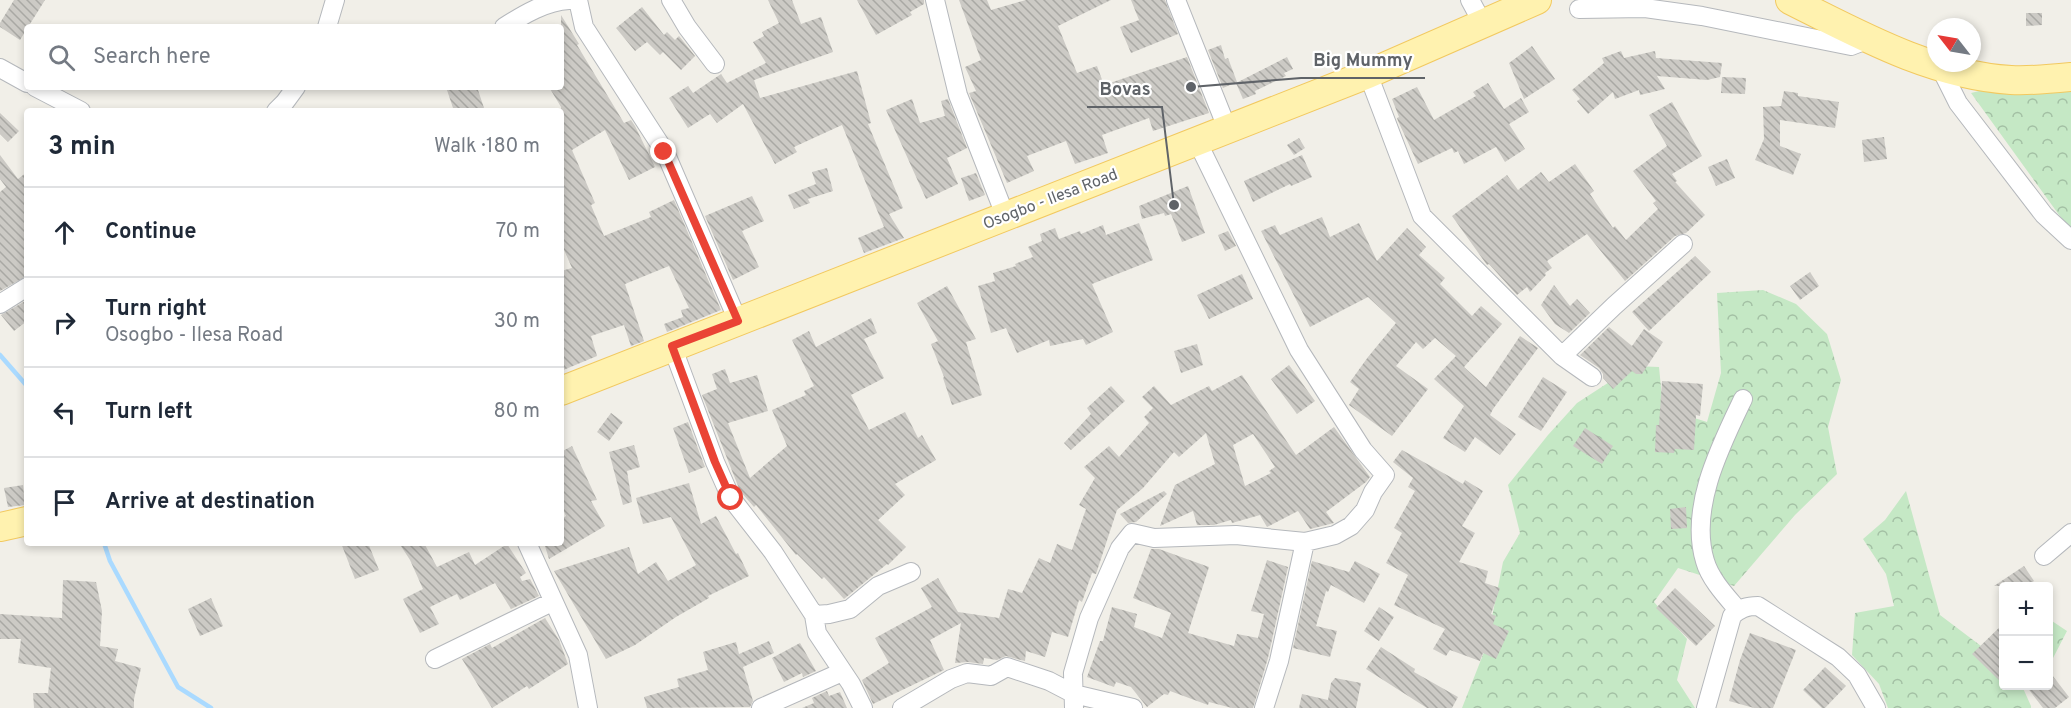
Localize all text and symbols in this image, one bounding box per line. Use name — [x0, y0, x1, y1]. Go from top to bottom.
north arrow — [1927, 18, 1981, 72]
search box — [24, 24, 564, 90]
icon: search — [45, 41, 78, 74]
callout: Big Mummy — [1301, 42, 1425, 78]
text: Search here — [93, 44, 211, 71]
text: Big Mummy — [1313, 50, 1413, 73]
callout: Bovas — [1087, 71, 1162, 107]
text: Bovas — [1099, 79, 1151, 102]
text: 3 min — [48, 131, 116, 164]
text: Walk · 180 m — [434, 134, 540, 160]
route end — [650, 138, 676, 164]
street label: Osogbo - Ilesa Road — [981, 165, 1121, 235]
icon: ahead — [48, 216, 81, 249]
text: Continue — [105, 219, 196, 246]
text: 70 m — [496, 219, 540, 245]
text: Turn right — [105, 296, 207, 323]
icon: right — [48, 306, 81, 339]
text: 30 m — [494, 309, 540, 335]
text: Osogbo - Ilesa Road — [105, 323, 283, 349]
icon: left — [48, 396, 81, 429]
text: Turn left — [105, 399, 193, 426]
text: 80 m — [494, 399, 540, 425]
route start — [717, 484, 743, 510]
icon: arrive — [48, 486, 81, 519]
text: Arrive at destination — [105, 489, 315, 516]
map controls — [1999, 582, 2053, 690]
button: + — [1999, 582, 2053, 636]
button: − — [1999, 636, 2053, 690]

